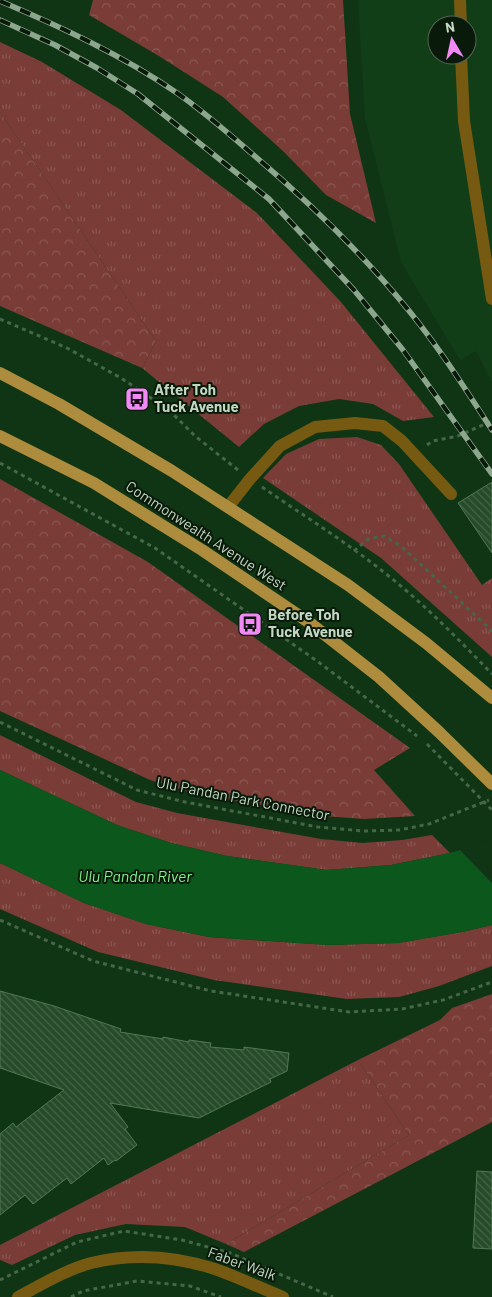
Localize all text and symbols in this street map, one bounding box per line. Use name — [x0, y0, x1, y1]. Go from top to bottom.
north arrow — [427, 15, 477, 65]
text: N — [444, 18, 456, 36]
place label: After Toh Tuck Avenue — [154, 380, 239, 415]
bus stop icon: After Toh Tuck Avenue — [124, 386, 150, 412]
street label: Commonwealth Avenue West — [123, 476, 290, 594]
place label: Before Toh Tuck Avenue — [268, 605, 353, 640]
bus stop icon: Before Toh Tuck Avenue — [237, 611, 263, 637]
street label: Ulu Pandan Park Connector — [155, 772, 332, 824]
water label: Ulu Pandan River — [78, 866, 193, 885]
street label: Faber Walk — [206, 1242, 279, 1284]

